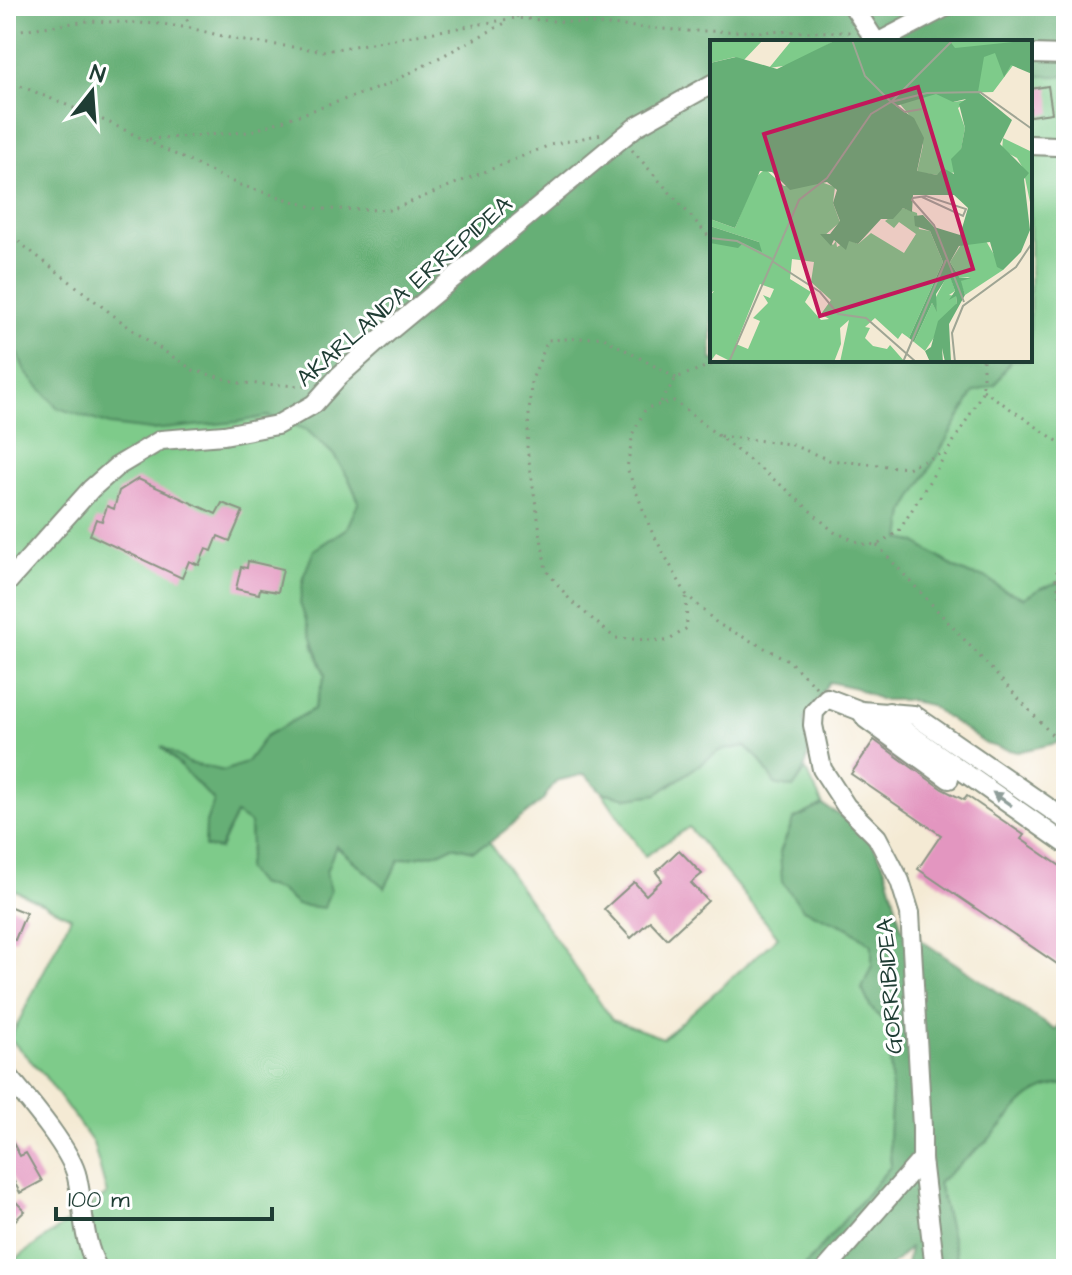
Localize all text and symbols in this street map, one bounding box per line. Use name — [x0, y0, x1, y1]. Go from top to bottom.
inset map — [710, 40, 1032, 362]
north arrow — [52, 52, 132, 132]
text: N — [86, 57, 109, 91]
street label: AKARLANDA ERREPIDEA — [289, 188, 520, 395]
one-way arrow — [992, 792, 1013, 807]
street label: GORRIBIDEA — [868, 917, 912, 1055]
scale bar — [56, 1171, 272, 1221]
text: 100 m — [68, 1183, 130, 1217]

